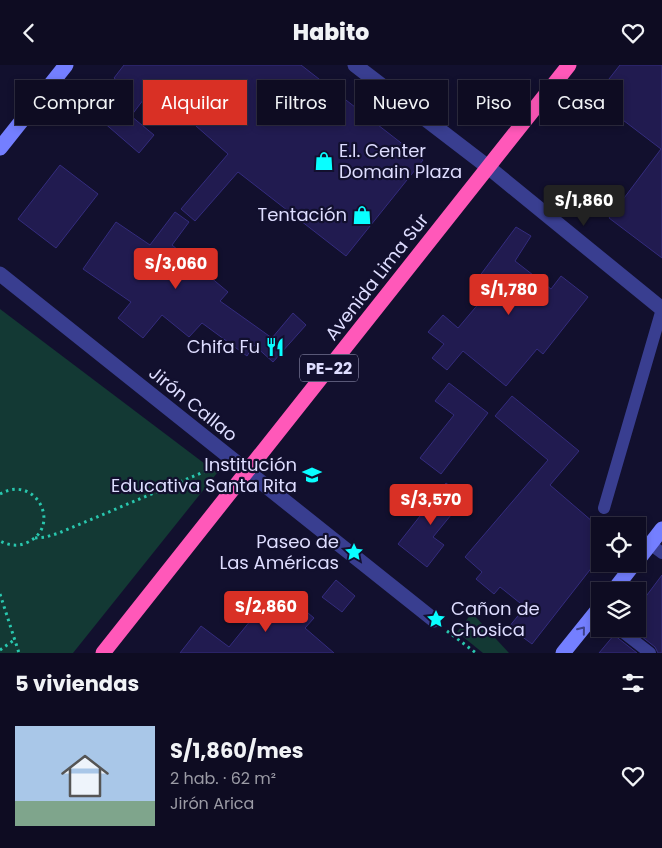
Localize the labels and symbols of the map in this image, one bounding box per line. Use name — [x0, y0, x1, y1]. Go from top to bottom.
place label: E.I. Center Domain Plaza — [339, 138, 462, 184]
shop icon: E.I. Center Domain Plaza — [313, 150, 335, 172]
pin: S/1,860 — [538, 185, 630, 227]
place label: Tentación — [257, 202, 347, 227]
shop icon: Tentación — [351, 204, 373, 226]
street label: Avenida Lima Sur — [319, 208, 434, 345]
pin: S/3,060 — [130, 247, 222, 290]
pin: S/1,780 — [463, 273, 555, 316]
place label: Chifa Fu — [187, 334, 260, 359]
restaurant icon: Chifa Fu — [264, 336, 286, 358]
road number: PE-22 — [300, 355, 358, 381]
street label: Jirón Callao — [144, 360, 243, 447]
place label: Institución Educativa Santa Rita — [111, 452, 297, 498]
school or university icon: Institución Educativa Santa Rita — [301, 464, 323, 486]
pin: S/3,570 — [385, 483, 477, 526]
place label: Paseo de Las Américas — [219, 529, 339, 575]
place icon: Paseo de Las Américas — [343, 541, 365, 563]
pin: S/2,860 — [220, 591, 312, 633]
place label: Cañon de Chosica — [451, 596, 540, 642]
place icon: Cañon de Chosica — [425, 608, 447, 630]
one-way arrow — [576, 627, 584, 636]

